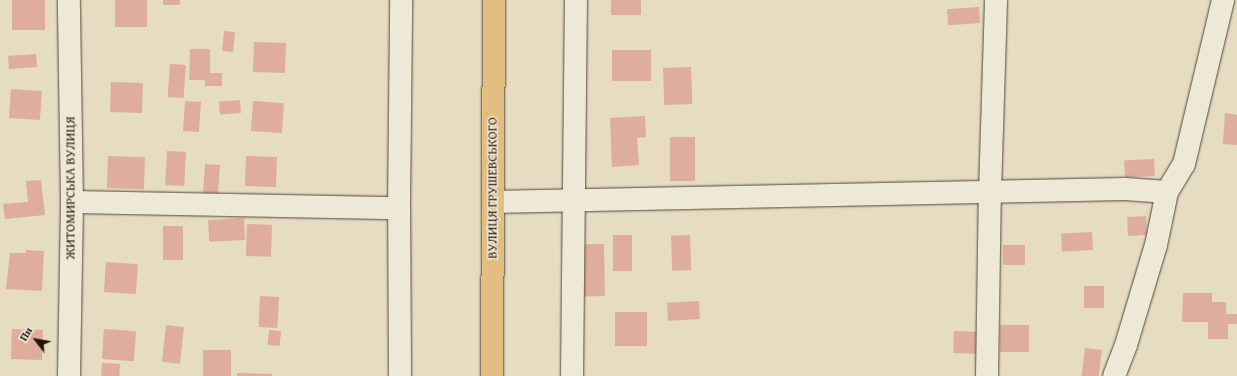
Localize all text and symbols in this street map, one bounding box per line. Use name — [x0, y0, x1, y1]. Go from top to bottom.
street label: ЖИТОМИРСЬКА ВУЛИЦЯ — [63, 117, 79, 259]
street label: ВУЛИЦЯ ГРУШЕВСЬКОГО — [485, 117, 501, 259]
north arrow — [16, 320, 56, 360]
text: Пн — [15, 324, 36, 344]

